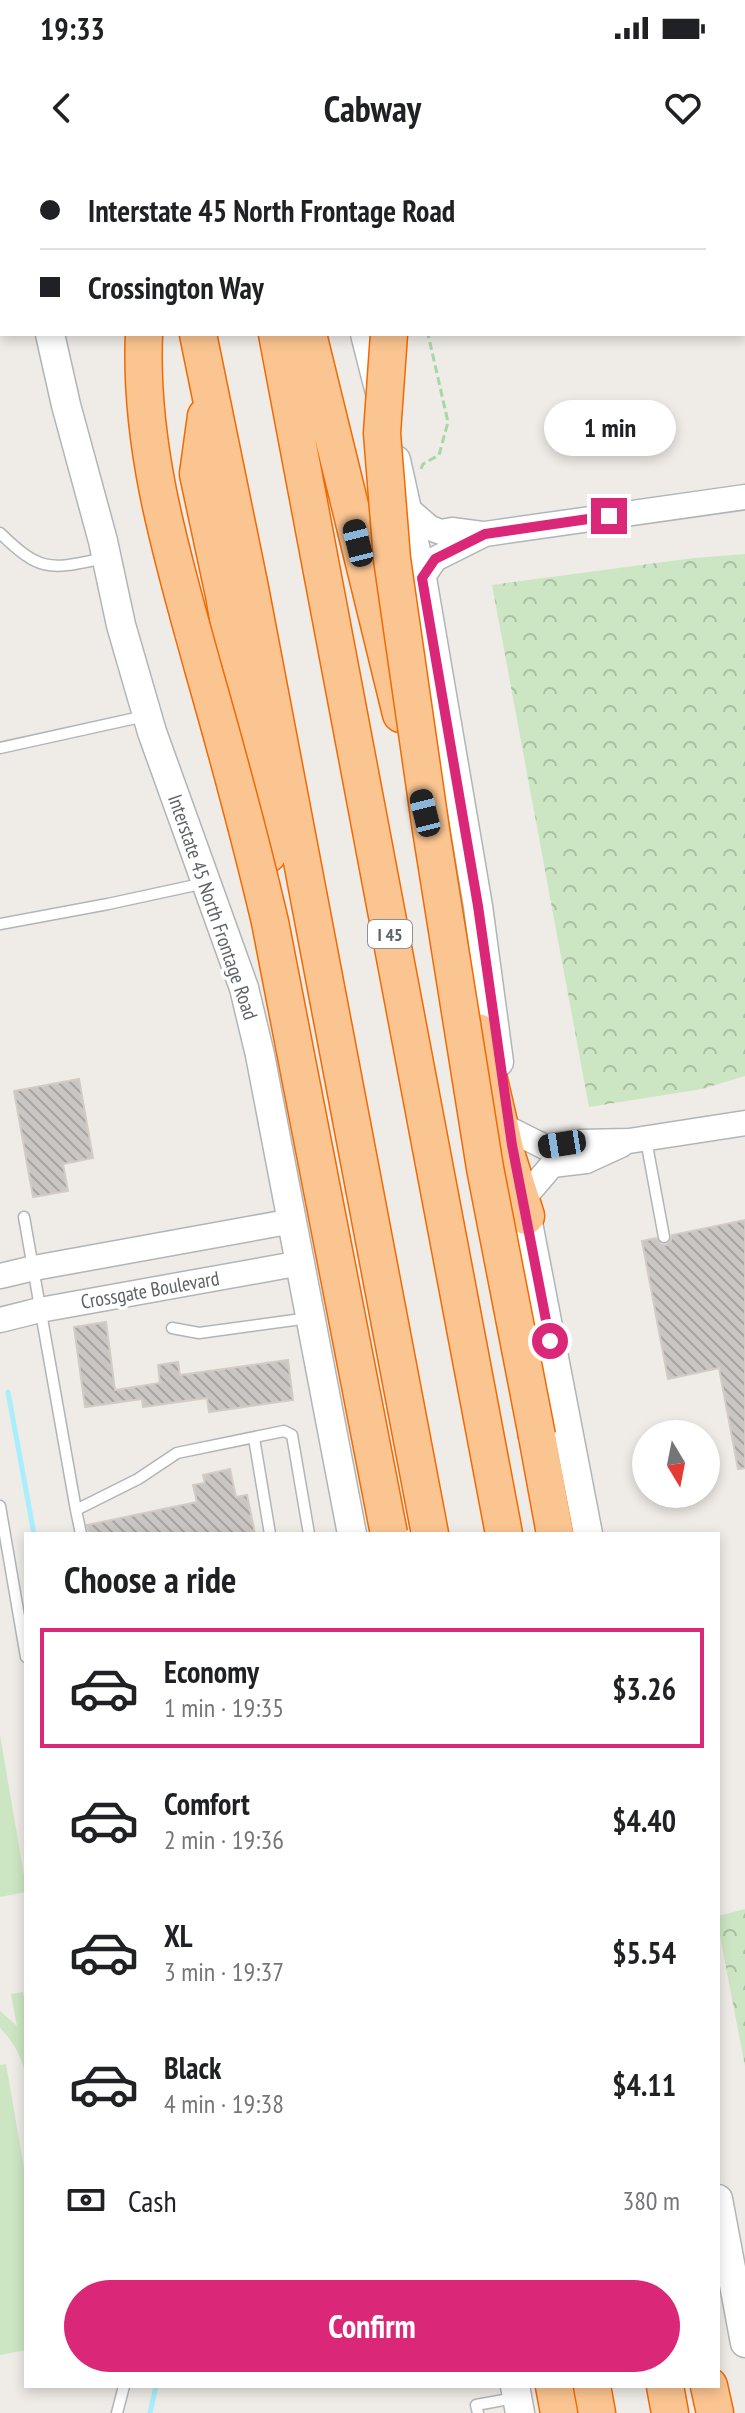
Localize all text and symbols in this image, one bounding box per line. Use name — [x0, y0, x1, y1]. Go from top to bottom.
text: 19:33 — [40, 9, 105, 48]
text: Cabway — [324, 85, 421, 132]
icon: back — [40, 86, 84, 130]
icon: heart — [661, 86, 705, 130]
text: Interstate 45 North Frontage Road — [88, 191, 455, 230]
text: Crossington Way — [88, 268, 264, 307]
callout: 1 min — [543, 400, 675, 456]
text: 1 min — [584, 411, 636, 444]
route end — [591, 498, 627, 534]
car — [341, 517, 375, 569]
car — [408, 787, 442, 839]
street label: Interstate 45 North Frontage Road — [162, 791, 264, 1023]
road number: I 45 — [368, 920, 412, 948]
car — [536, 1128, 588, 1160]
street label: Crossgate Boulevard — [79, 1265, 221, 1315]
route start — [532, 1323, 568, 1359]
north arrow — [632, 1420, 720, 1508]
map controls — [632, 1420, 720, 1508]
text: Choose a ride — [64, 1556, 236, 1603]
icon: car — [68, 1652, 140, 1724]
text: Economy — [164, 1652, 259, 1691]
text: $3.26 — [612, 1669, 676, 1708]
text: 1 min · 19:35 — [164, 1691, 284, 1724]
icon: car — [68, 1784, 140, 1856]
text: Comfort — [164, 1784, 250, 1823]
text: $4.40 — [612, 1801, 676, 1840]
text: 2 min · 19:36 — [164, 1823, 284, 1856]
icon: car — [68, 1916, 140, 1988]
text: XL — [164, 1916, 193, 1955]
text: $5.54 — [612, 1933, 676, 1972]
text: 3 min · 19:37 — [164, 1955, 284, 1988]
icon: car — [68, 2048, 140, 2120]
text: Black — [164, 2048, 221, 2087]
text: $4.11 — [612, 2065, 676, 2104]
text: 4 min · 19:38 — [164, 2087, 284, 2120]
icon: cash — [64, 2178, 108, 2222]
text: Cash — [128, 2181, 177, 2220]
text: 380 m — [622, 2184, 680, 2217]
button: Confirm — [64, 2280, 680, 2372]

